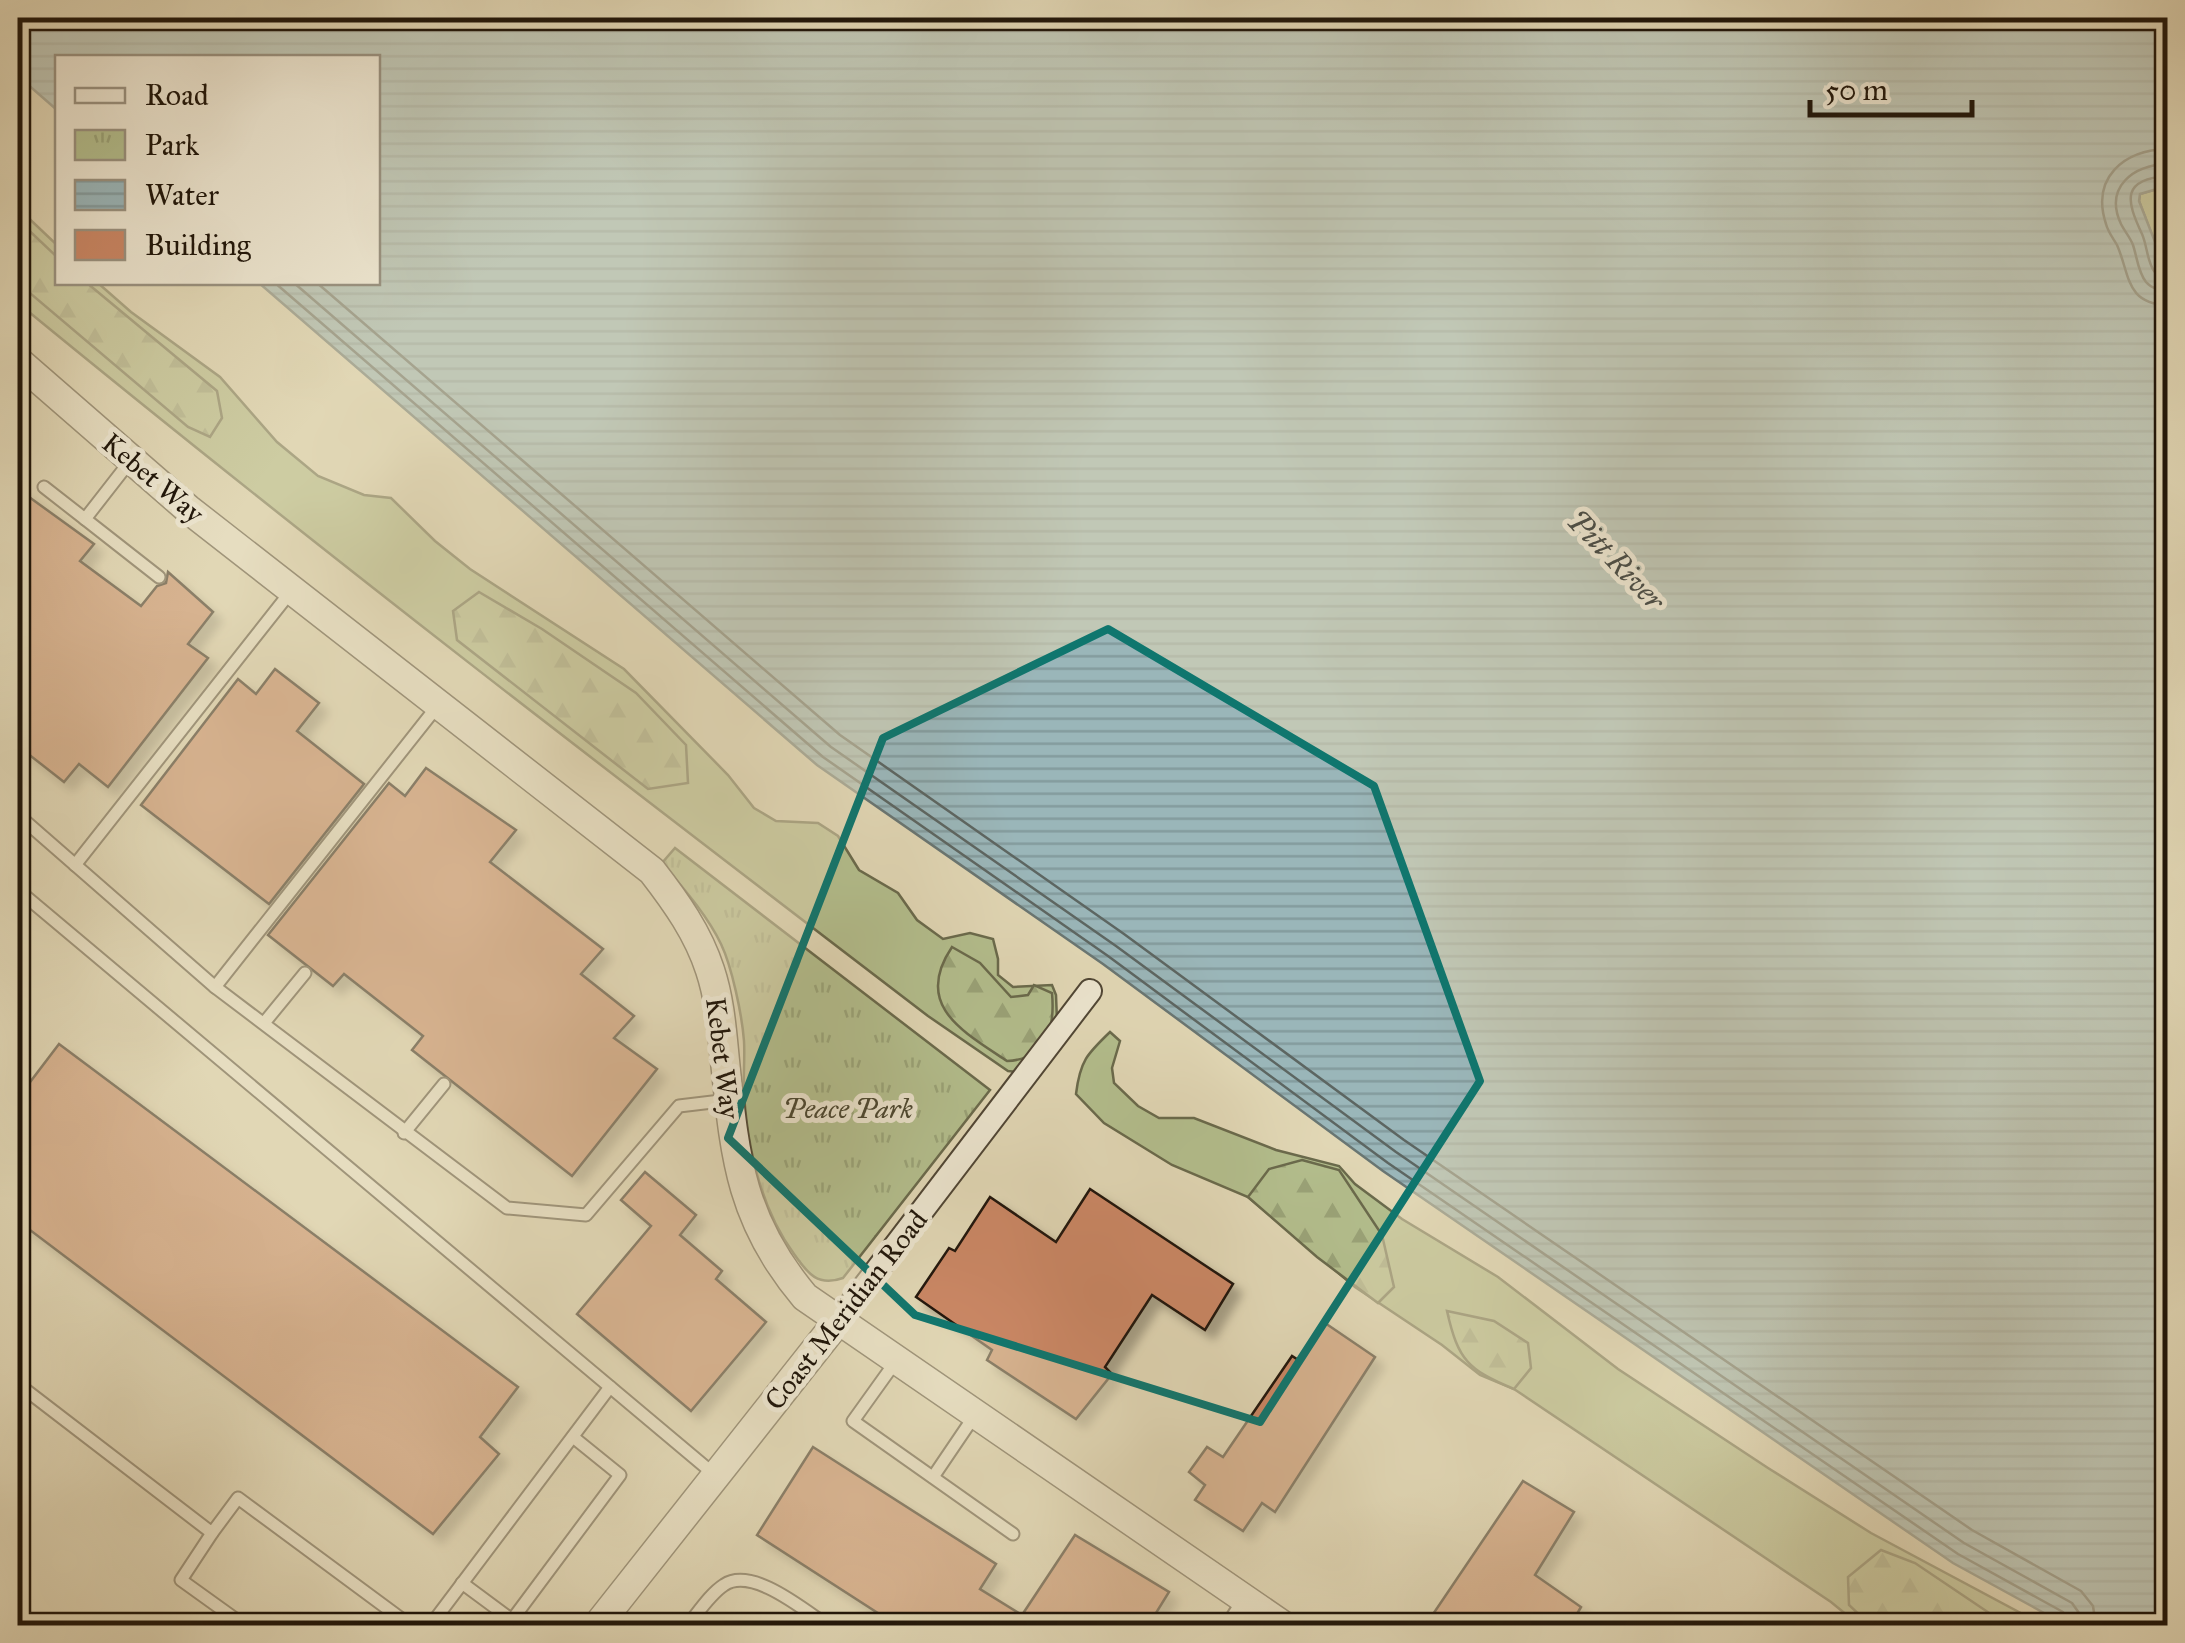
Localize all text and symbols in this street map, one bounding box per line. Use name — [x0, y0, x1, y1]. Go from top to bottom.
legend — [55, 55, 380, 285]
scale bar — [1810, 55, 1972, 117]
text: 50 m — [1825, 72, 1888, 108]
text: Road — [145, 77, 209, 113]
text: Park — [145, 127, 199, 163]
text: Water — [145, 177, 220, 213]
text: Building — [145, 227, 252, 263]
street label: Kebet Way — [95, 425, 212, 531]
water label: Pitt River — [1560, 502, 1673, 619]
street label: Kebet Way — [698, 995, 748, 1122]
park label: Peace Park — [783, 1091, 914, 1126]
street label: Coast Meridian Road — [757, 1203, 935, 1417]

